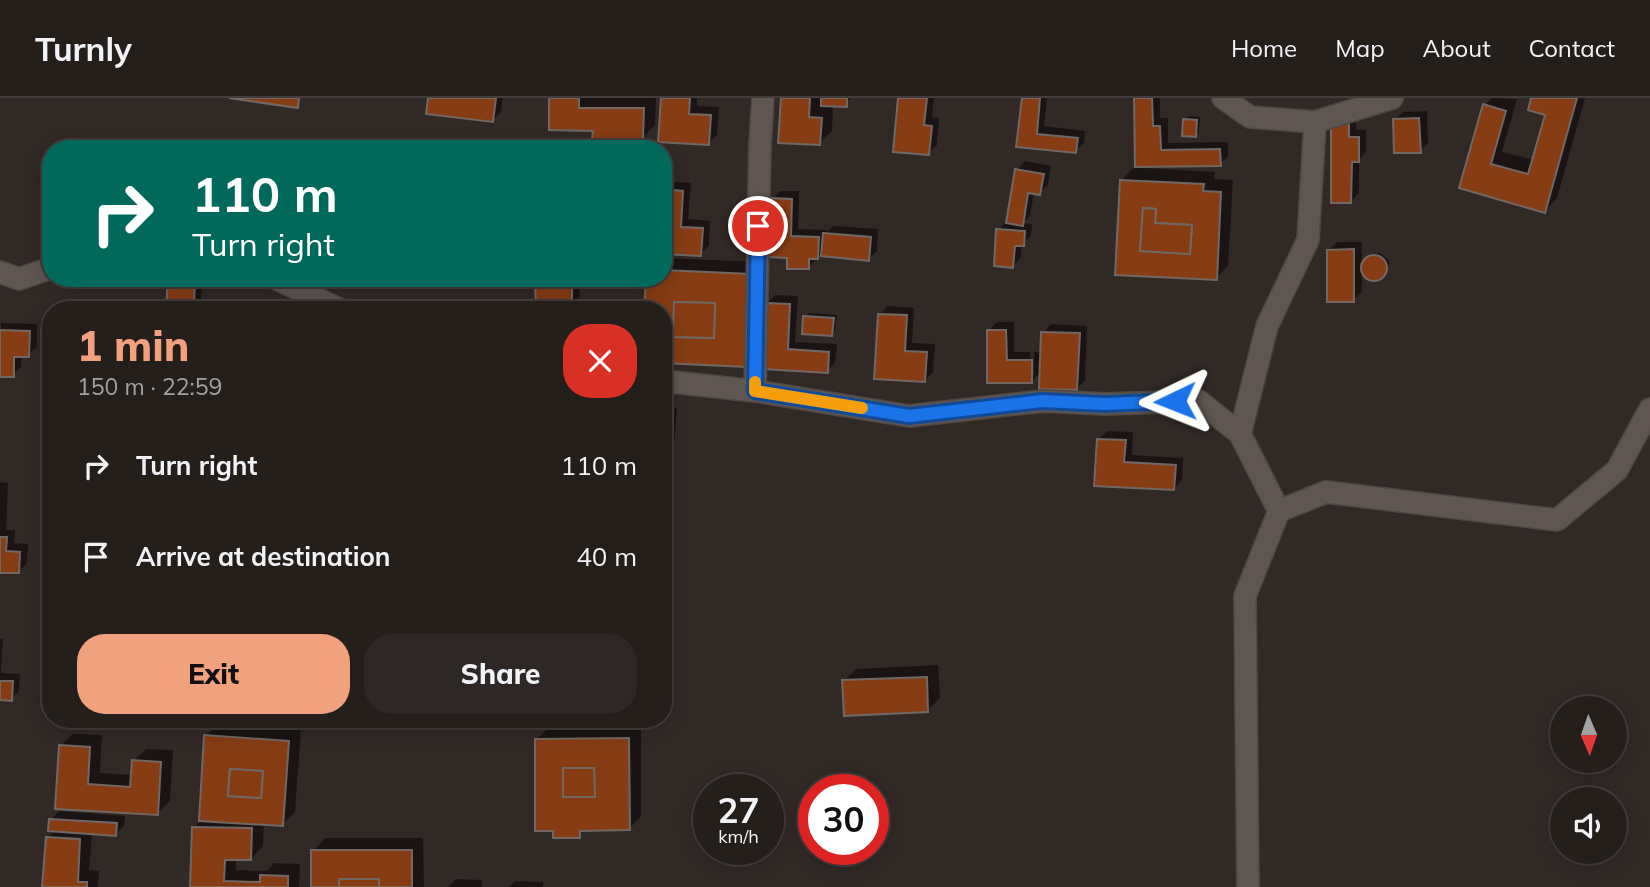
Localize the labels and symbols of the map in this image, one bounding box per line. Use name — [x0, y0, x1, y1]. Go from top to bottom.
pin — [728, 196, 788, 256]
position arrow — [1138, 364, 1212, 438]
north arrow — [1550, 696, 1628, 774]
speed limit sign: 30 — [798, 774, 889, 865]

